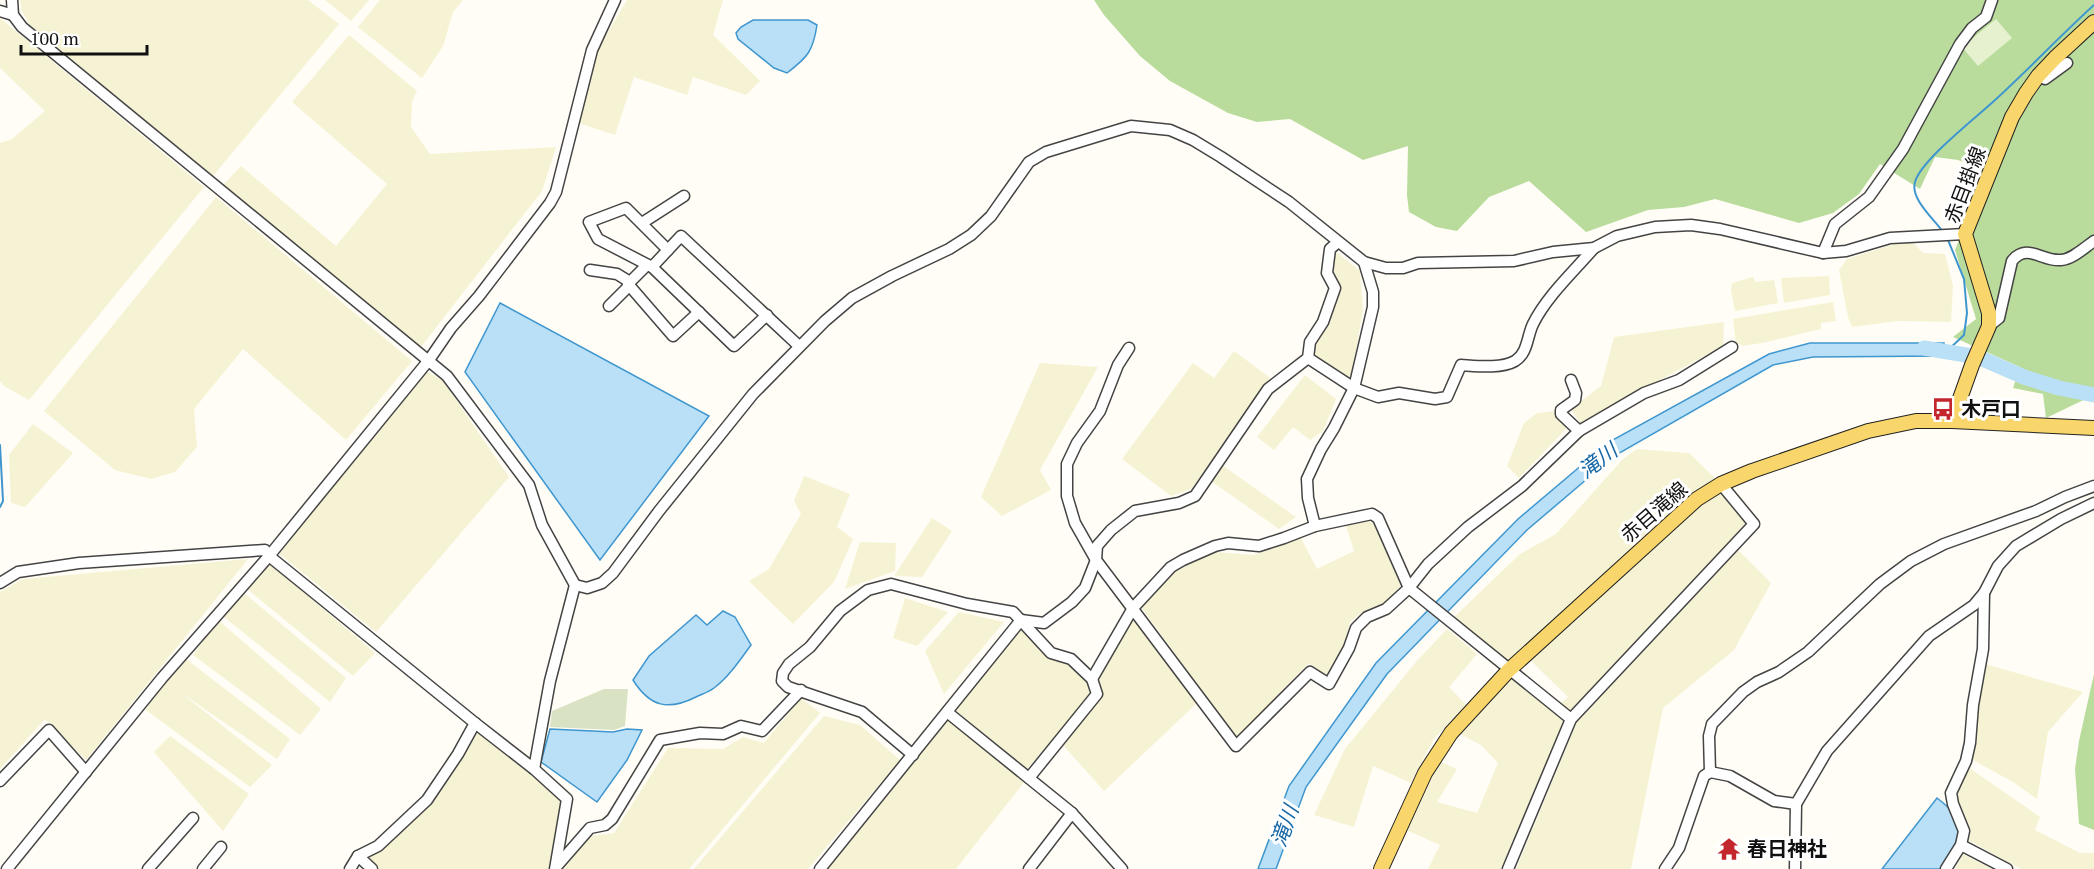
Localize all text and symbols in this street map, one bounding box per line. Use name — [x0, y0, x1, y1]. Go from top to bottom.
scale bar — [21, 18, 147, 56]
text: 100 m — [30, 26, 79, 50]
street label: 赤目掛線 — [1938, 143, 1991, 227]
place label: 木戸口 — [1961, 395, 2021, 422]
bus stop icon: 木戸口 — [1930, 396, 1956, 422]
water label: 滝川 — [1572, 435, 1624, 484]
street label: 赤目滝線 — [1615, 475, 1693, 548]
water label: 滝川 — [1264, 799, 1305, 850]
place label: 春日神社 — [1747, 835, 1827, 862]
temple icon: 春日神社 — [1716, 836, 1742, 862]

